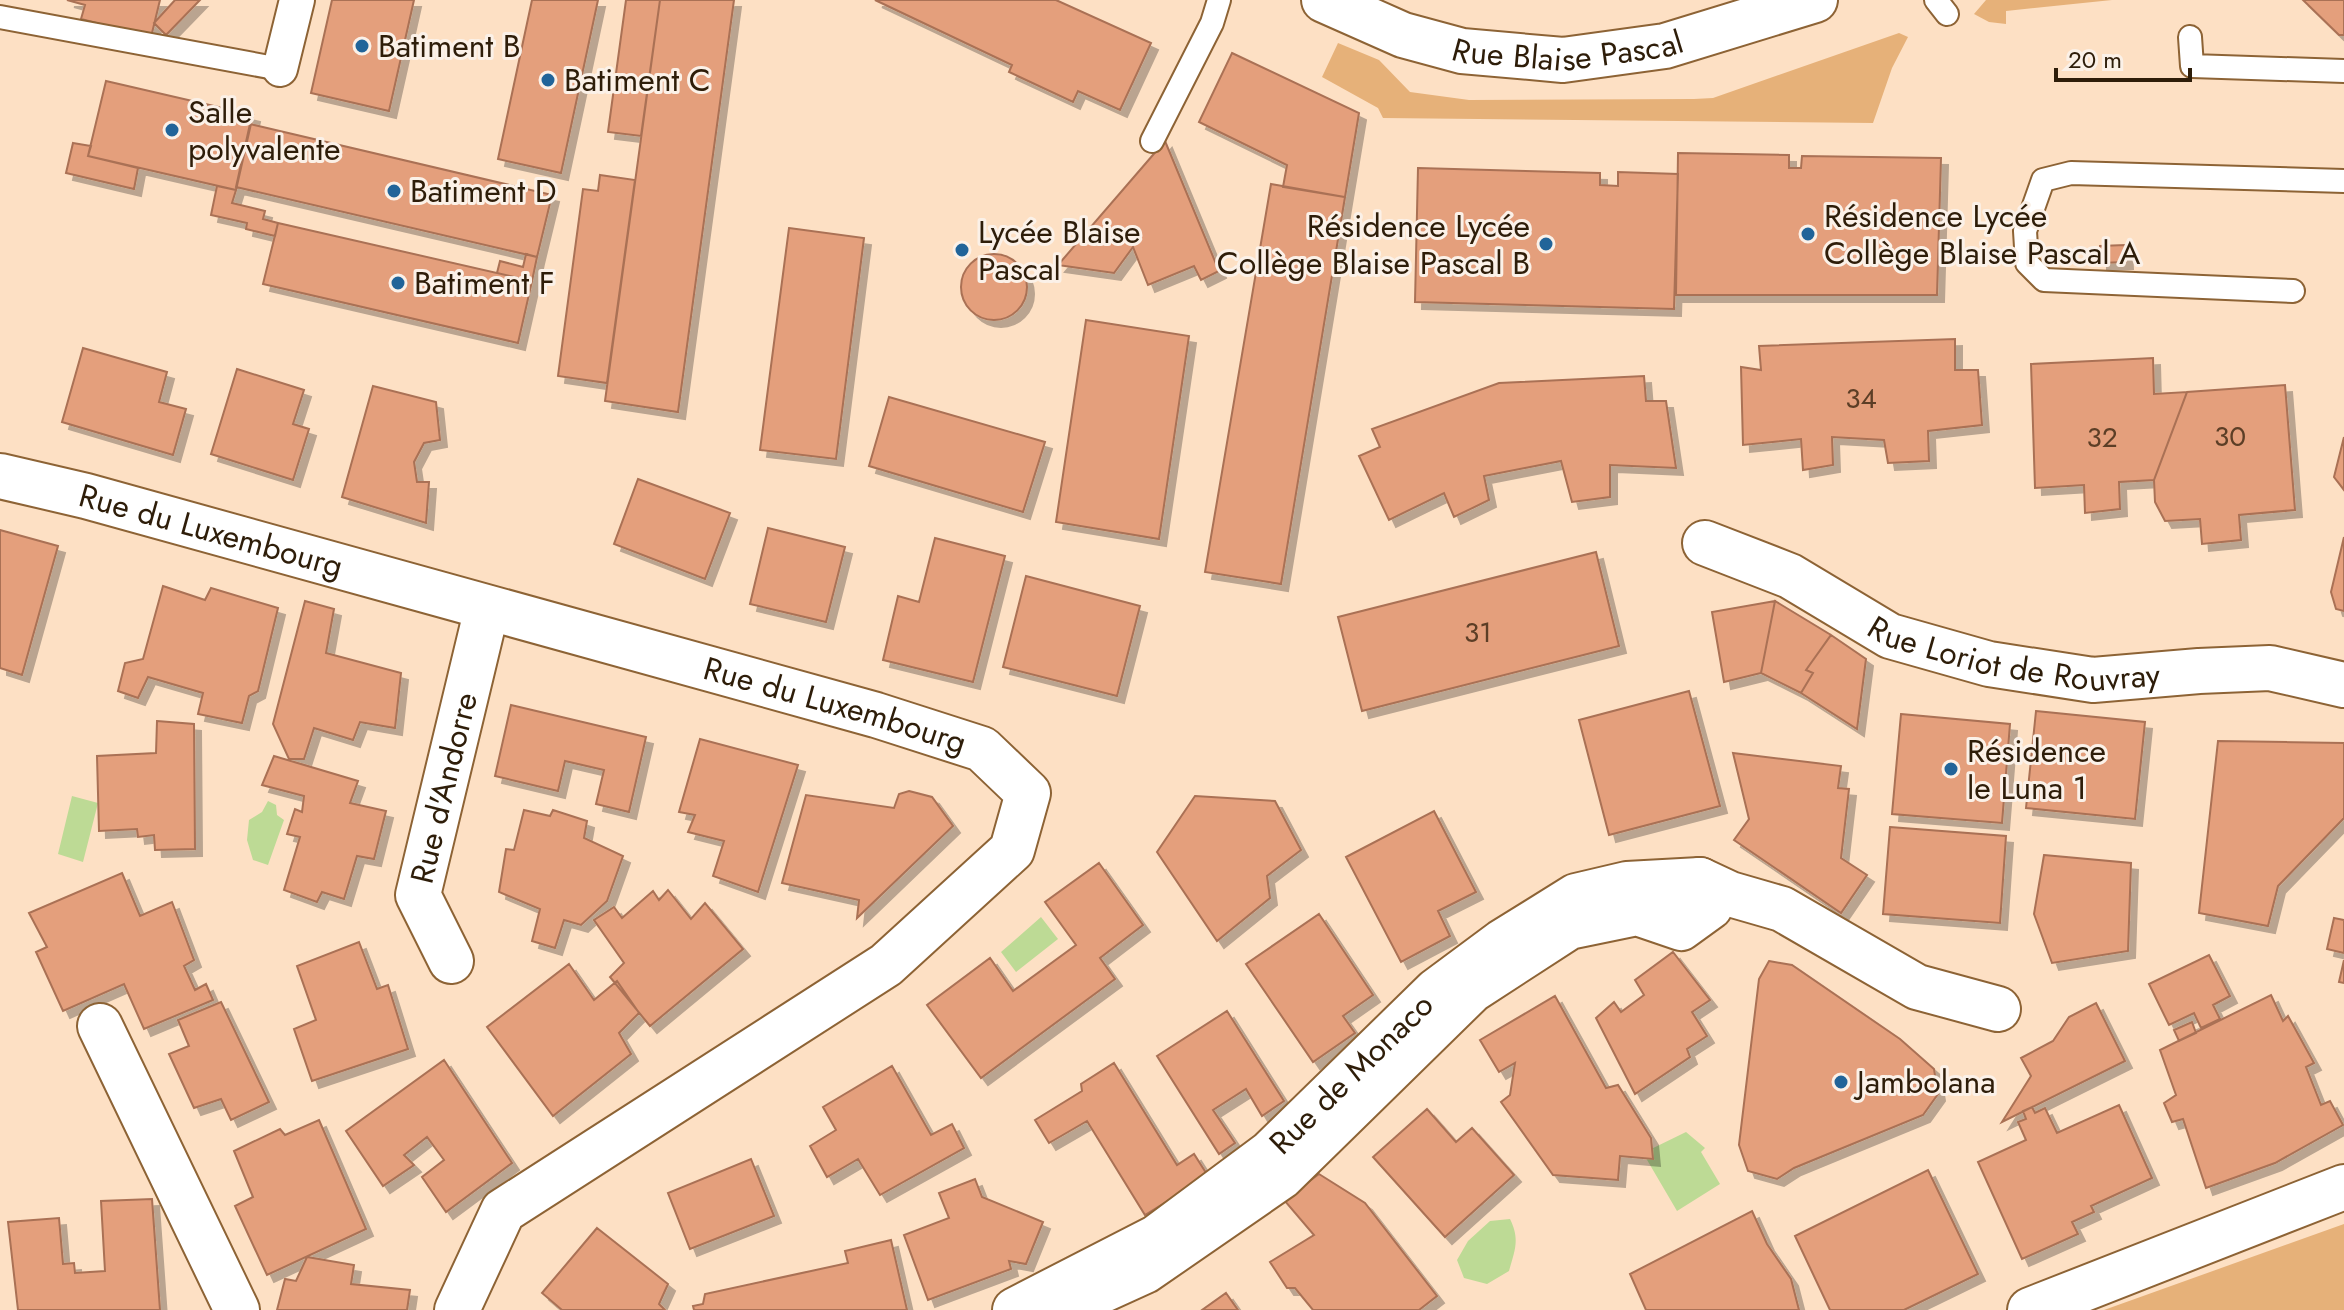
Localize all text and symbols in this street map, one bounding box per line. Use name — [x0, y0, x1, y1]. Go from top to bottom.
street label: Rue Blaise Pascal — [1447, 19, 1689, 83]
place label: Batiment B — [378, 23, 521, 69]
scale bar — [2056, 32, 2190, 82]
marker: Batiment B — [353, 37, 371, 55]
text: 20 m — [2068, 42, 2122, 77]
place label: Batiment C — [564, 57, 711, 103]
marker: Batiment C — [539, 71, 557, 89]
place label: Salle polyvalente — [188, 89, 340, 172]
marker: Salle polyvalente — [163, 121, 181, 139]
place label: Batiment D — [410, 168, 557, 214]
marker: Batiment D — [385, 182, 403, 200]
place label: Résidence Lycée Collège Blaise Pascal A — [1824, 193, 2140, 276]
place label: Résidence Lycée Collège Blaise Pascal B — [1217, 203, 1530, 286]
place label: Lycée Blaise Pascal — [978, 209, 1141, 292]
marker: Résidence Lycée Collège Blaise Pascal A — [1799, 225, 1817, 243]
marker: Résidence Lycée Collège Blaise Pascal B — [1537, 235, 1555, 253]
marker: Lycée Blaise Pascal — [953, 241, 971, 259]
place label: Batiment F — [414, 260, 555, 306]
marker: Batiment F — [389, 274, 407, 292]
house number: 34 — [1845, 378, 1877, 419]
house number: 30 — [2214, 416, 2246, 457]
house number: 32 — [2086, 417, 2118, 458]
street label: Rue du Luxembourg — [74, 472, 348, 589]
street label: Rue Loriot de Rouvray — [1859, 605, 2163, 703]
house number: 31 — [1464, 612, 1492, 653]
street label: Rue du Luxembourg — [698, 645, 972, 766]
street label: Rue d'Andorre — [399, 688, 489, 888]
place label: Résidence le Luna 1 — [1967, 728, 2106, 811]
marker: Résidence le Luna 1 — [1942, 760, 1960, 778]
street label: Rue de Monaco — [1259, 983, 1444, 1165]
place label: Jambolana — [1853, 1059, 1996, 1105]
marker: Jambolana — [1832, 1073, 1850, 1091]

